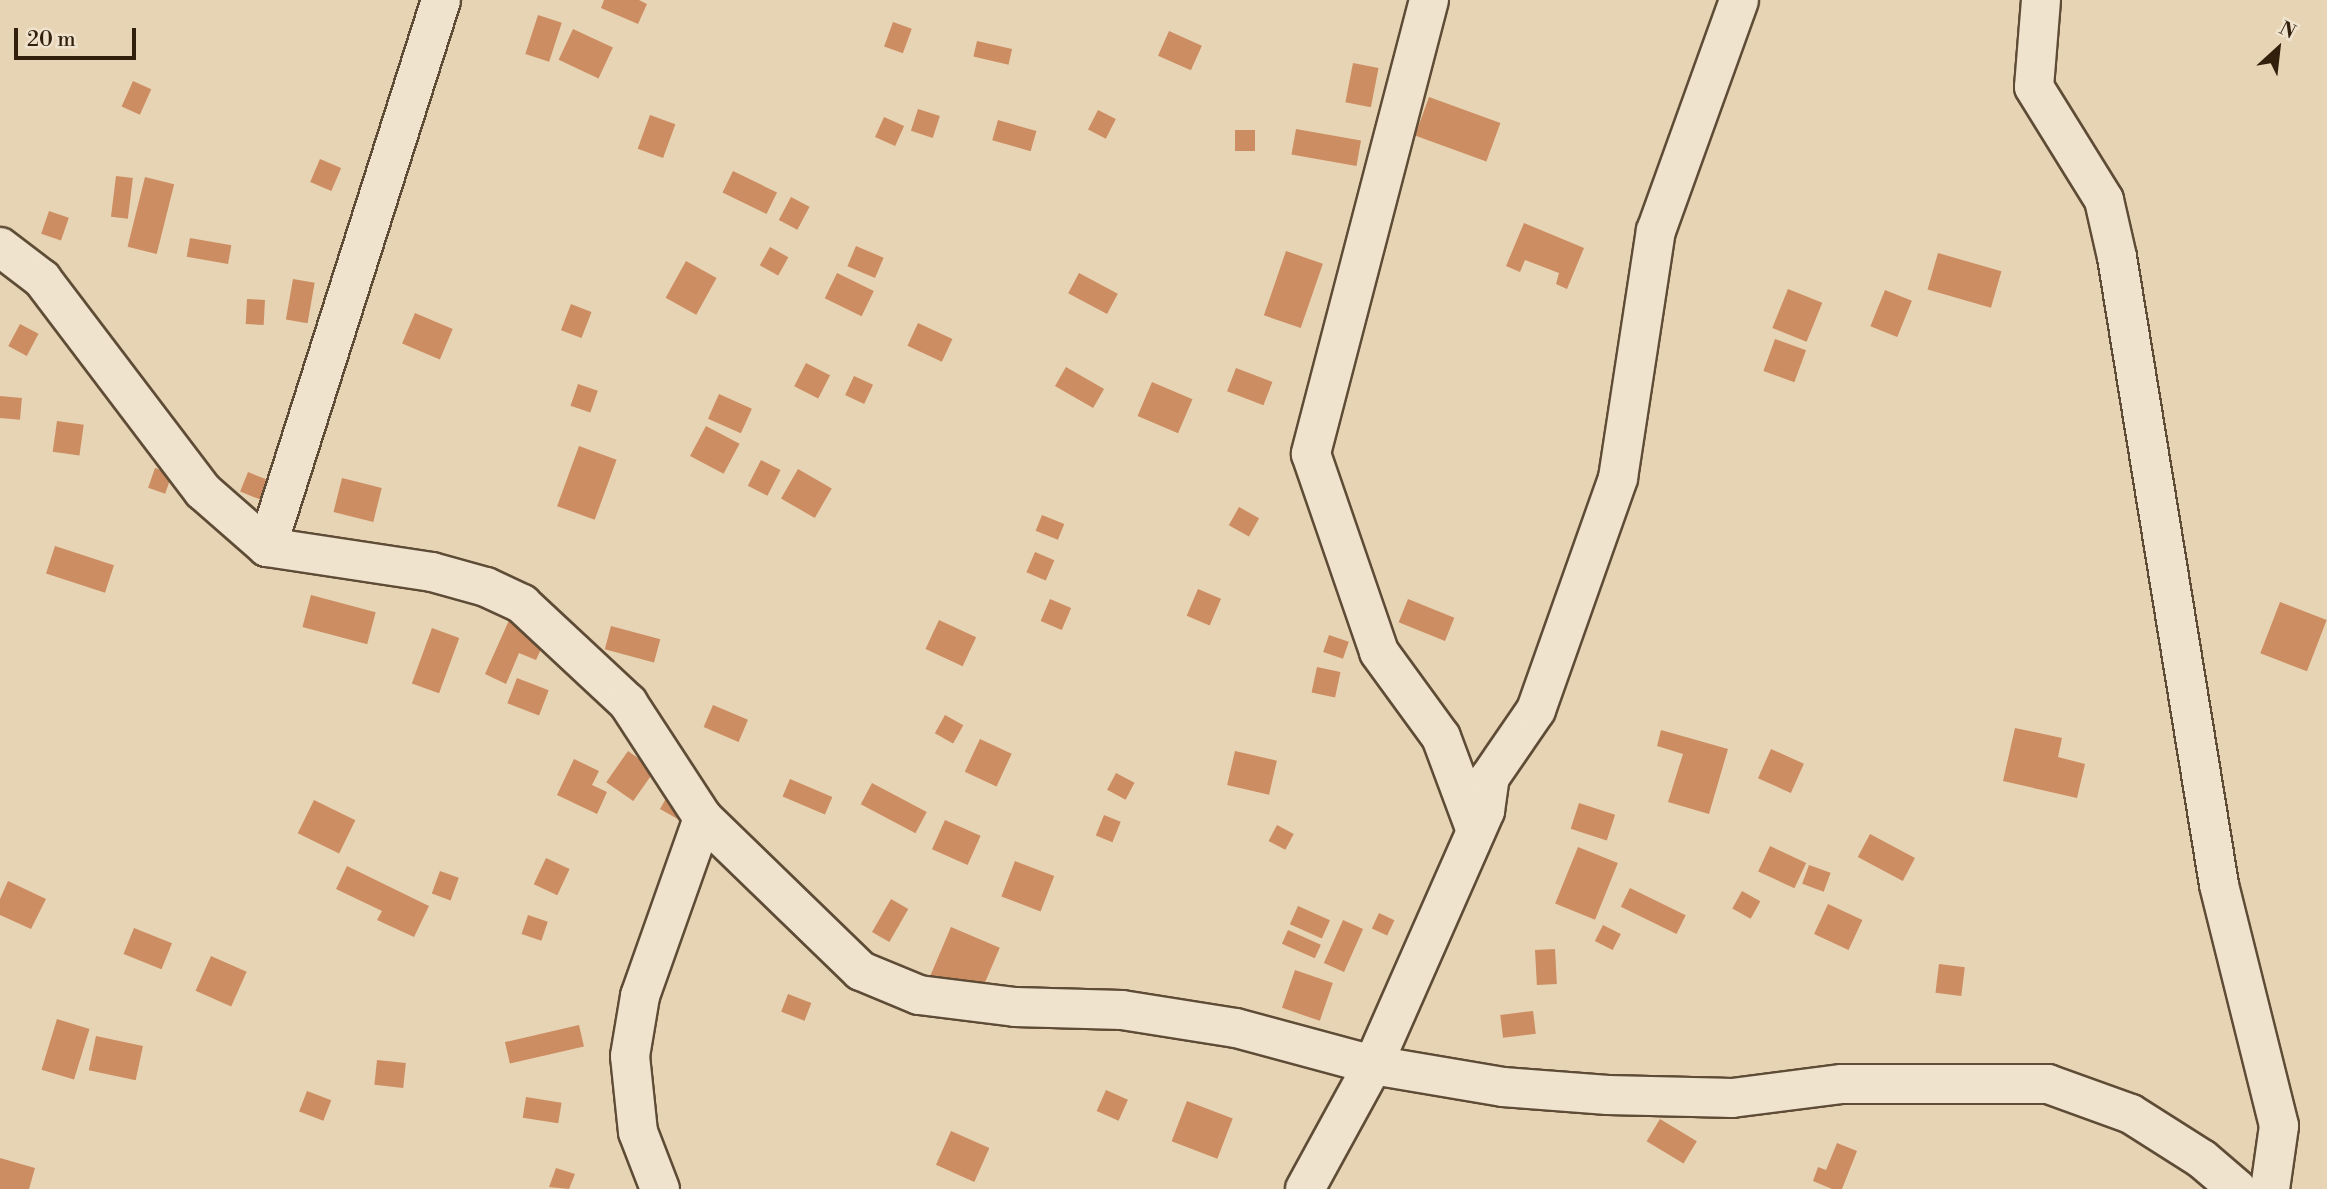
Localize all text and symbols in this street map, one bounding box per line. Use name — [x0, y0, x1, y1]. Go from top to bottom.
scale bar — [18, 14, 140, 58]
north arrow — [2243, 14, 2313, 84]
text: N — [2275, 16, 2300, 44]
text: 20 m — [27, 27, 76, 53]

